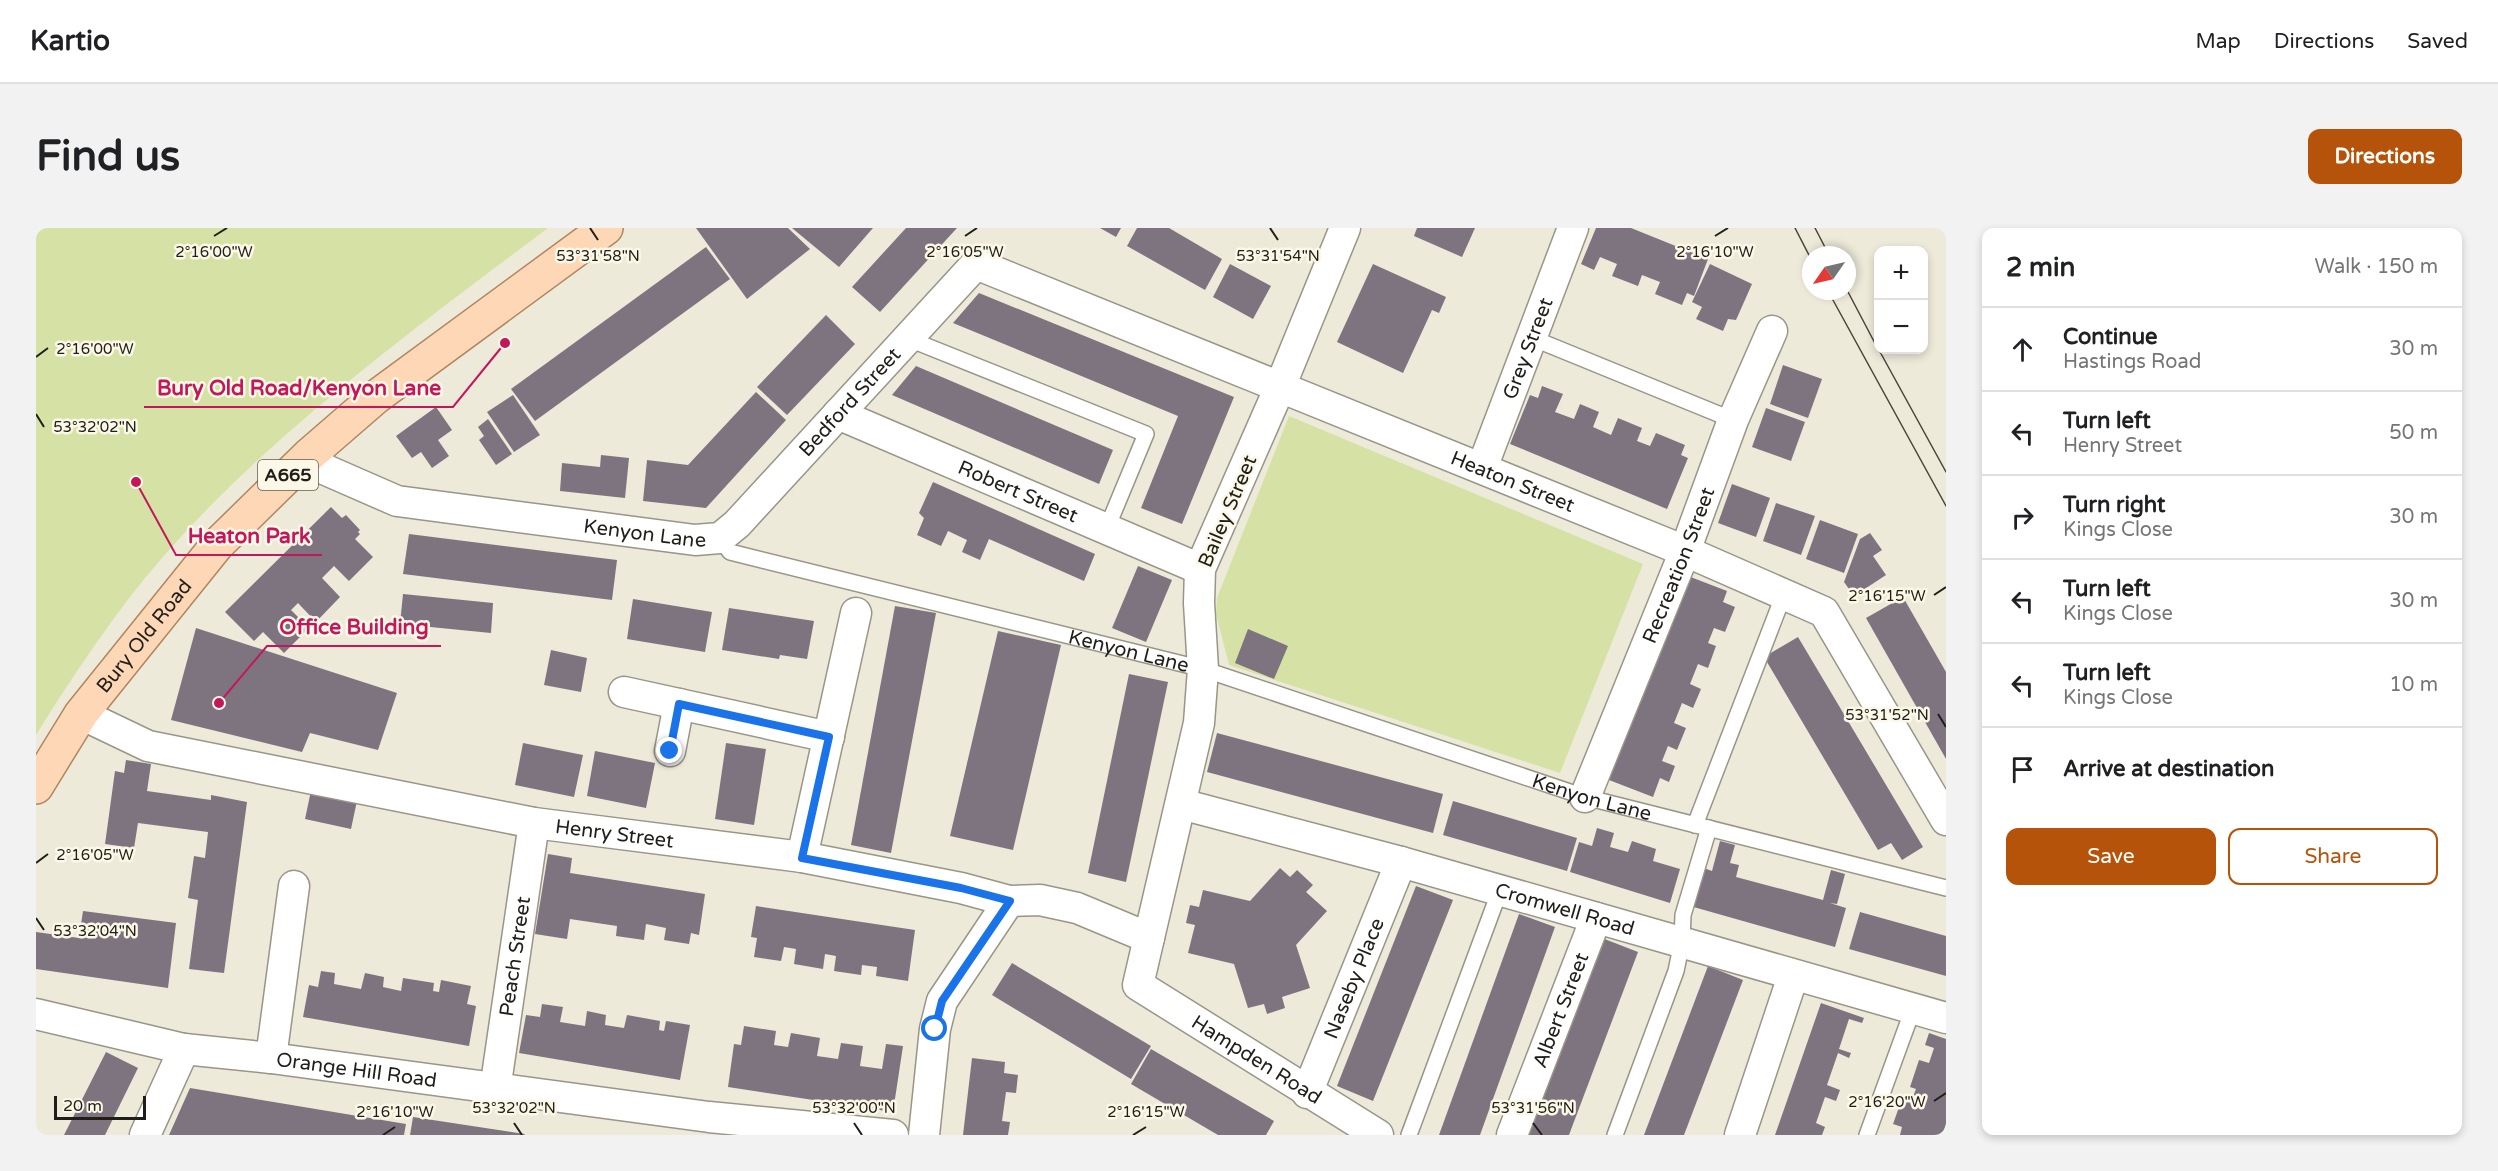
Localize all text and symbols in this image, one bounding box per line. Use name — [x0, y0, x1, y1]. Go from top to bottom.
text: Kartio — [30, 24, 110, 58]
text: Map — [2195, 29, 2241, 54]
text: Directions — [2274, 29, 2374, 54]
text: Saved — [2407, 29, 2468, 54]
button: Directions — [2308, 129, 2462, 184]
text: Find us — [36, 131, 180, 182]
text: 2°16'00"W — [175, 243, 253, 261]
text: 2°16'05"W — [926, 243, 1004, 261]
text: 2°16'10"W — [1676, 243, 1754, 261]
north arrow — [1802, 246, 1856, 300]
map controls — [1874, 246, 1928, 354]
button: + — [1874, 246, 1928, 300]
text: 53°31'58"N — [556, 247, 640, 265]
text: 53°31'54"N — [1236, 247, 1320, 265]
text: 2 min — [2006, 252, 2075, 283]
text: Walk · 150 m — [2315, 255, 2438, 279]
street label: Grey Street — [1498, 294, 1559, 403]
button: − — [1874, 300, 1928, 354]
text: Continue — [2063, 324, 2158, 350]
icon: ahead — [2006, 333, 2039, 366]
text: 30 m — [2389, 337, 2438, 361]
text: 2°16'00"W — [56, 340, 134, 358]
street label: Bedford Street — [794, 343, 906, 462]
text: Hastings Road — [2063, 350, 2201, 374]
callout: Bury Old Road/Kenyon Lane — [144, 368, 453, 407]
text: Bury Old Road/Kenyon Lane — [157, 376, 441, 401]
text: Turn left — [2063, 408, 2151, 434]
icon: left — [2006, 417, 2039, 450]
text: 53°32'02"N — [53, 418, 137, 436]
text: 50 m — [2389, 421, 2438, 445]
text: Henry Street — [2063, 434, 2182, 458]
street label: Heaton Street — [1447, 446, 1578, 518]
street label: Bailey Street — [1194, 451, 1262, 571]
street label: Robert Street — [954, 456, 1082, 528]
road number: A665 — [258, 460, 318, 490]
street label: Recreation Street — [1638, 484, 1720, 647]
text: Turn right — [2063, 492, 2165, 518]
icon: right — [2006, 501, 2039, 534]
text: 30 m — [2389, 505, 2438, 529]
street label: Kenyon Lane — [582, 515, 707, 553]
callout: Heaton Park — [176, 516, 322, 555]
text: Kings Close — [2063, 518, 2173, 542]
text: Heaton Park — [188, 524, 311, 549]
street label: Bury Old Road — [92, 575, 197, 698]
text: Turn left — [2063, 576, 2151, 602]
icon: left — [2006, 585, 2039, 618]
text: 2°16'15"W — [1848, 587, 1926, 605]
text: 30 m — [2389, 589, 2438, 613]
text: Kings Close — [2063, 602, 2173, 626]
callout: Office Building — [267, 607, 441, 646]
text: Office Building — [279, 615, 429, 640]
street label: Kenyon Lane — [1066, 625, 1191, 678]
text: Turn left — [2063, 660, 2151, 686]
icon: left — [2006, 669, 2039, 702]
text: 10 m — [2389, 673, 2438, 697]
text: Kings Close — [2063, 686, 2173, 710]
text: 53°31'52"N — [1845, 706, 1929, 724]
route end — [656, 737, 682, 763]
icon: arrive — [2006, 753, 2039, 786]
text: Arrive at destination — [2063, 756, 2274, 782]
street label: Kenyon Lane — [1529, 769, 1654, 826]
street label: Henry Street — [554, 815, 675, 854]
button: Save — [2006, 828, 2216, 885]
button: Share — [2228, 828, 2438, 885]
text: 2°16'05"W — [56, 846, 134, 864]
street label: Cromwell Road — [1492, 879, 1637, 941]
street label: Peach Street — [495, 895, 536, 1018]
street label: Naseby Place — [1319, 915, 1390, 1042]
text: 53°32'04"N — [53, 922, 137, 940]
street label: Albert Street — [1528, 949, 1595, 1071]
street label: Hampden Road — [1187, 1010, 1326, 1110]
route start — [921, 1015, 947, 1041]
street label: Orange Hill Road — [275, 1048, 438, 1093]
scale bar — [54, 1093, 146, 1120]
text: 2°16'20"W — [1848, 1093, 1926, 1111]
text: 20 m — [63, 1096, 102, 1116]
text: 53°32'02"N — [472, 1099, 556, 1117]
text: 53°32'00"N — [812, 1099, 896, 1117]
text: 53°31'56"N — [1491, 1099, 1575, 1117]
text: 2°16'10"W — [356, 1103, 434, 1121]
text: 2°16'15"W — [1107, 1103, 1185, 1121]

